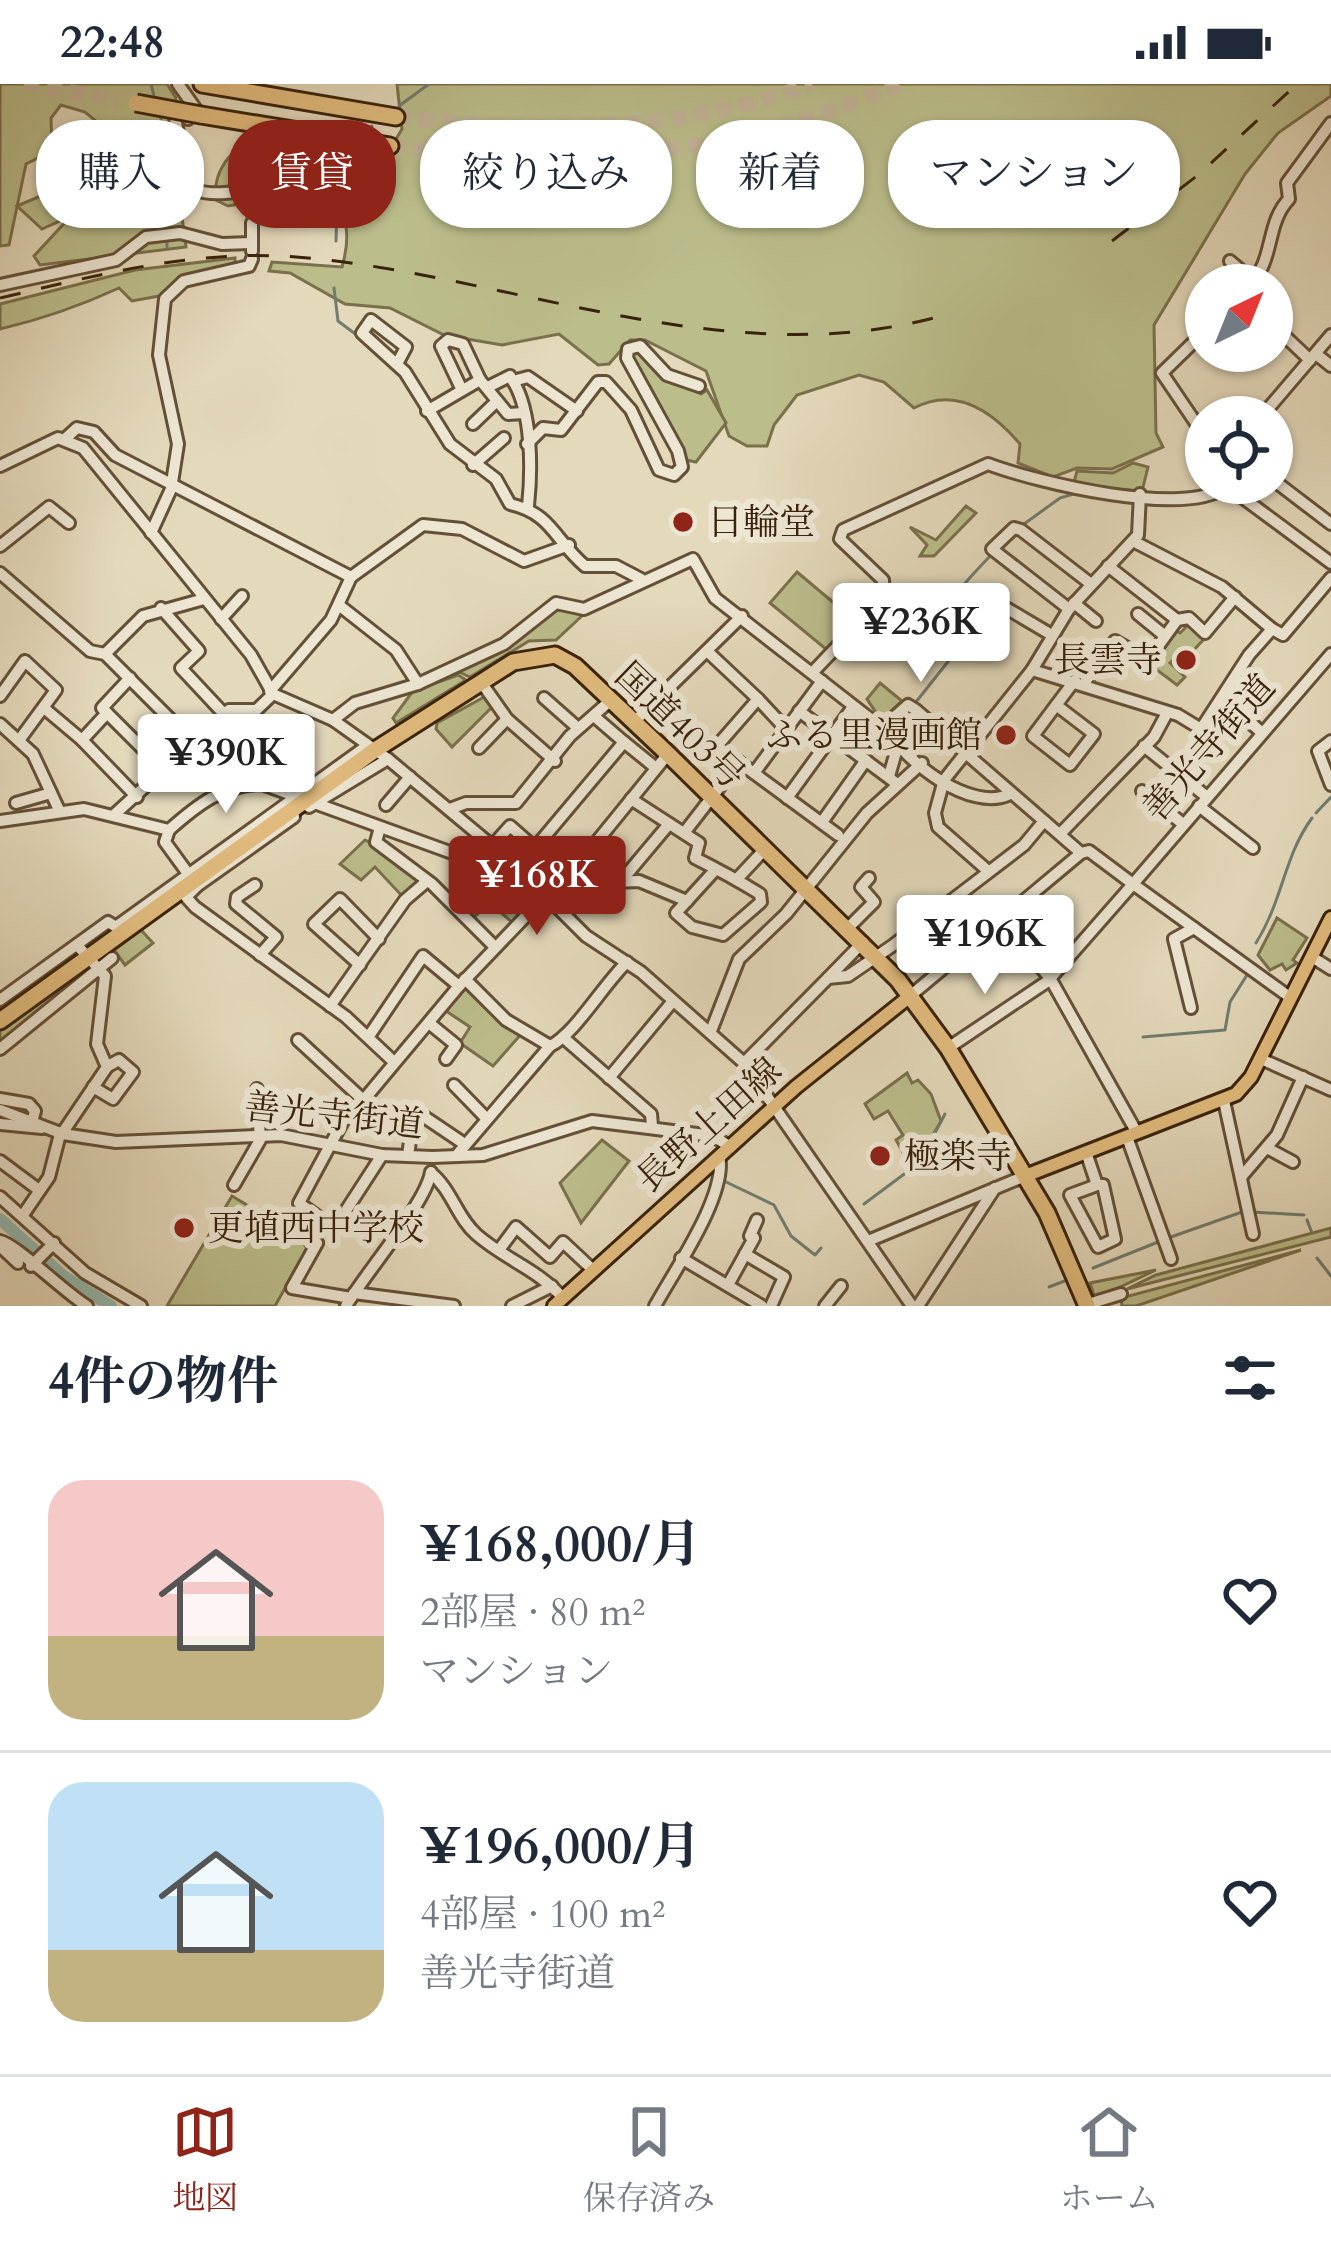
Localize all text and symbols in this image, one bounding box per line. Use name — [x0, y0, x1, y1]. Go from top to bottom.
text: 22:48 — [60, 12, 165, 73]
chip: 購入 — [36, 120, 204, 228]
chip: 賃貸 — [228, 120, 396, 228]
chip: 絞り込み — [420, 120, 672, 228]
chip: 新着 — [696, 120, 864, 228]
chip: マンション — [888, 120, 1180, 228]
north arrow — [1185, 264, 1293, 372]
map controls — [1185, 264, 1293, 504]
button: locate — [1185, 396, 1293, 504]
place label: 日輪堂 — [707, 498, 815, 547]
marker: 日輪堂 — [670, 509, 696, 535]
pin: ¥236K — [837, 583, 1005, 685]
text: ¥236K — [860, 595, 982, 648]
place label: 長雲寺 — [1054, 636, 1162, 685]
marker: 長雲寺 — [1173, 647, 1199, 673]
street label: 国道403号 — [604, 652, 756, 800]
street label: 善光寺街道 — [1131, 664, 1287, 832]
place label: ふる里漫画館 — [766, 711, 982, 760]
pin: ¥390K — [142, 714, 310, 816]
marker: ふる里漫画館 — [993, 722, 1019, 748]
text: ¥390K — [165, 726, 287, 779]
pin: ¥168K — [453, 836, 621, 938]
text: ¥168K — [476, 848, 598, 901]
pin: ¥196K — [901, 895, 1069, 997]
text: ¥196K — [924, 907, 1046, 960]
street label: 長野上田線 — [626, 1047, 792, 1203]
street label: 善光寺街道 — [242, 1082, 426, 1150]
place label: 極楽寺 — [904, 1132, 1012, 1181]
marker: 極楽寺 — [867, 1143, 893, 1169]
place label: 更埴西中学校 — [208, 1204, 424, 1253]
marker: 更埴西中学校 — [171, 1215, 197, 1241]
icon: filters — [1217, 1345, 1283, 1411]
text: 4件の物件 — [48, 1347, 278, 1417]
text: ¥168,000/月 — [420, 1510, 701, 1580]
icon: home — [144, 1528, 288, 1672]
icon: heart — [1217, 1567, 1283, 1633]
text: 2部屋 · 80 m² — [420, 1586, 645, 1639]
text: マンション — [420, 1645, 613, 1698]
text: ¥196,000/月 — [420, 1812, 701, 1882]
icon: home — [144, 1830, 288, 1974]
icon: heart — [1217, 1869, 1283, 1935]
text: 4部屋 · 100 m² — [420, 1888, 665, 1941]
text: 善光寺街道 — [420, 1947, 615, 2000]
tab: 地図 — [172, 2099, 238, 2221]
tab: 保存済み — [583, 2099, 715, 2221]
tab: ホーム — [1060, 2099, 1159, 2221]

